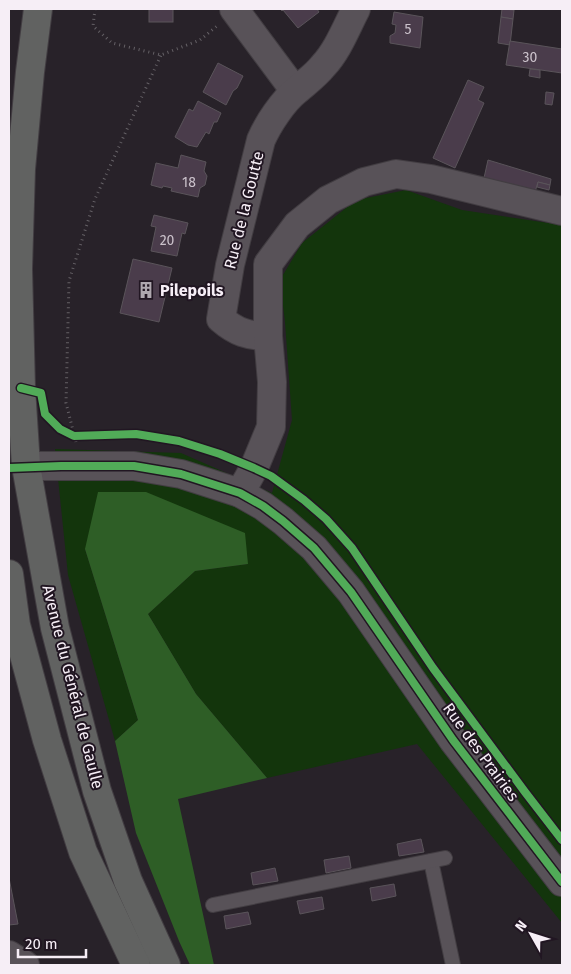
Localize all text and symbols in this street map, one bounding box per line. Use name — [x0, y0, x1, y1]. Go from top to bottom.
house number: 5 — [404, 21, 412, 38]
house number: 30 — [523, 49, 538, 66]
street label: Rue de la Goutte — [220, 149, 268, 271]
house number: 18 — [182, 174, 196, 191]
house number: 20 — [160, 232, 175, 249]
building icon: Pilepoils — [136, 280, 156, 300]
place label: Pilepoils — [160, 281, 224, 300]
street label: Avenue du Général de Gaulle — [38, 583, 108, 791]
street label: Rue des Prairies — [439, 699, 523, 805]
north arrow — [506, 909, 556, 959]
text: N — [512, 917, 531, 935]
scale bar — [18, 926, 85, 958]
text: 20 m — [25, 935, 58, 953]

